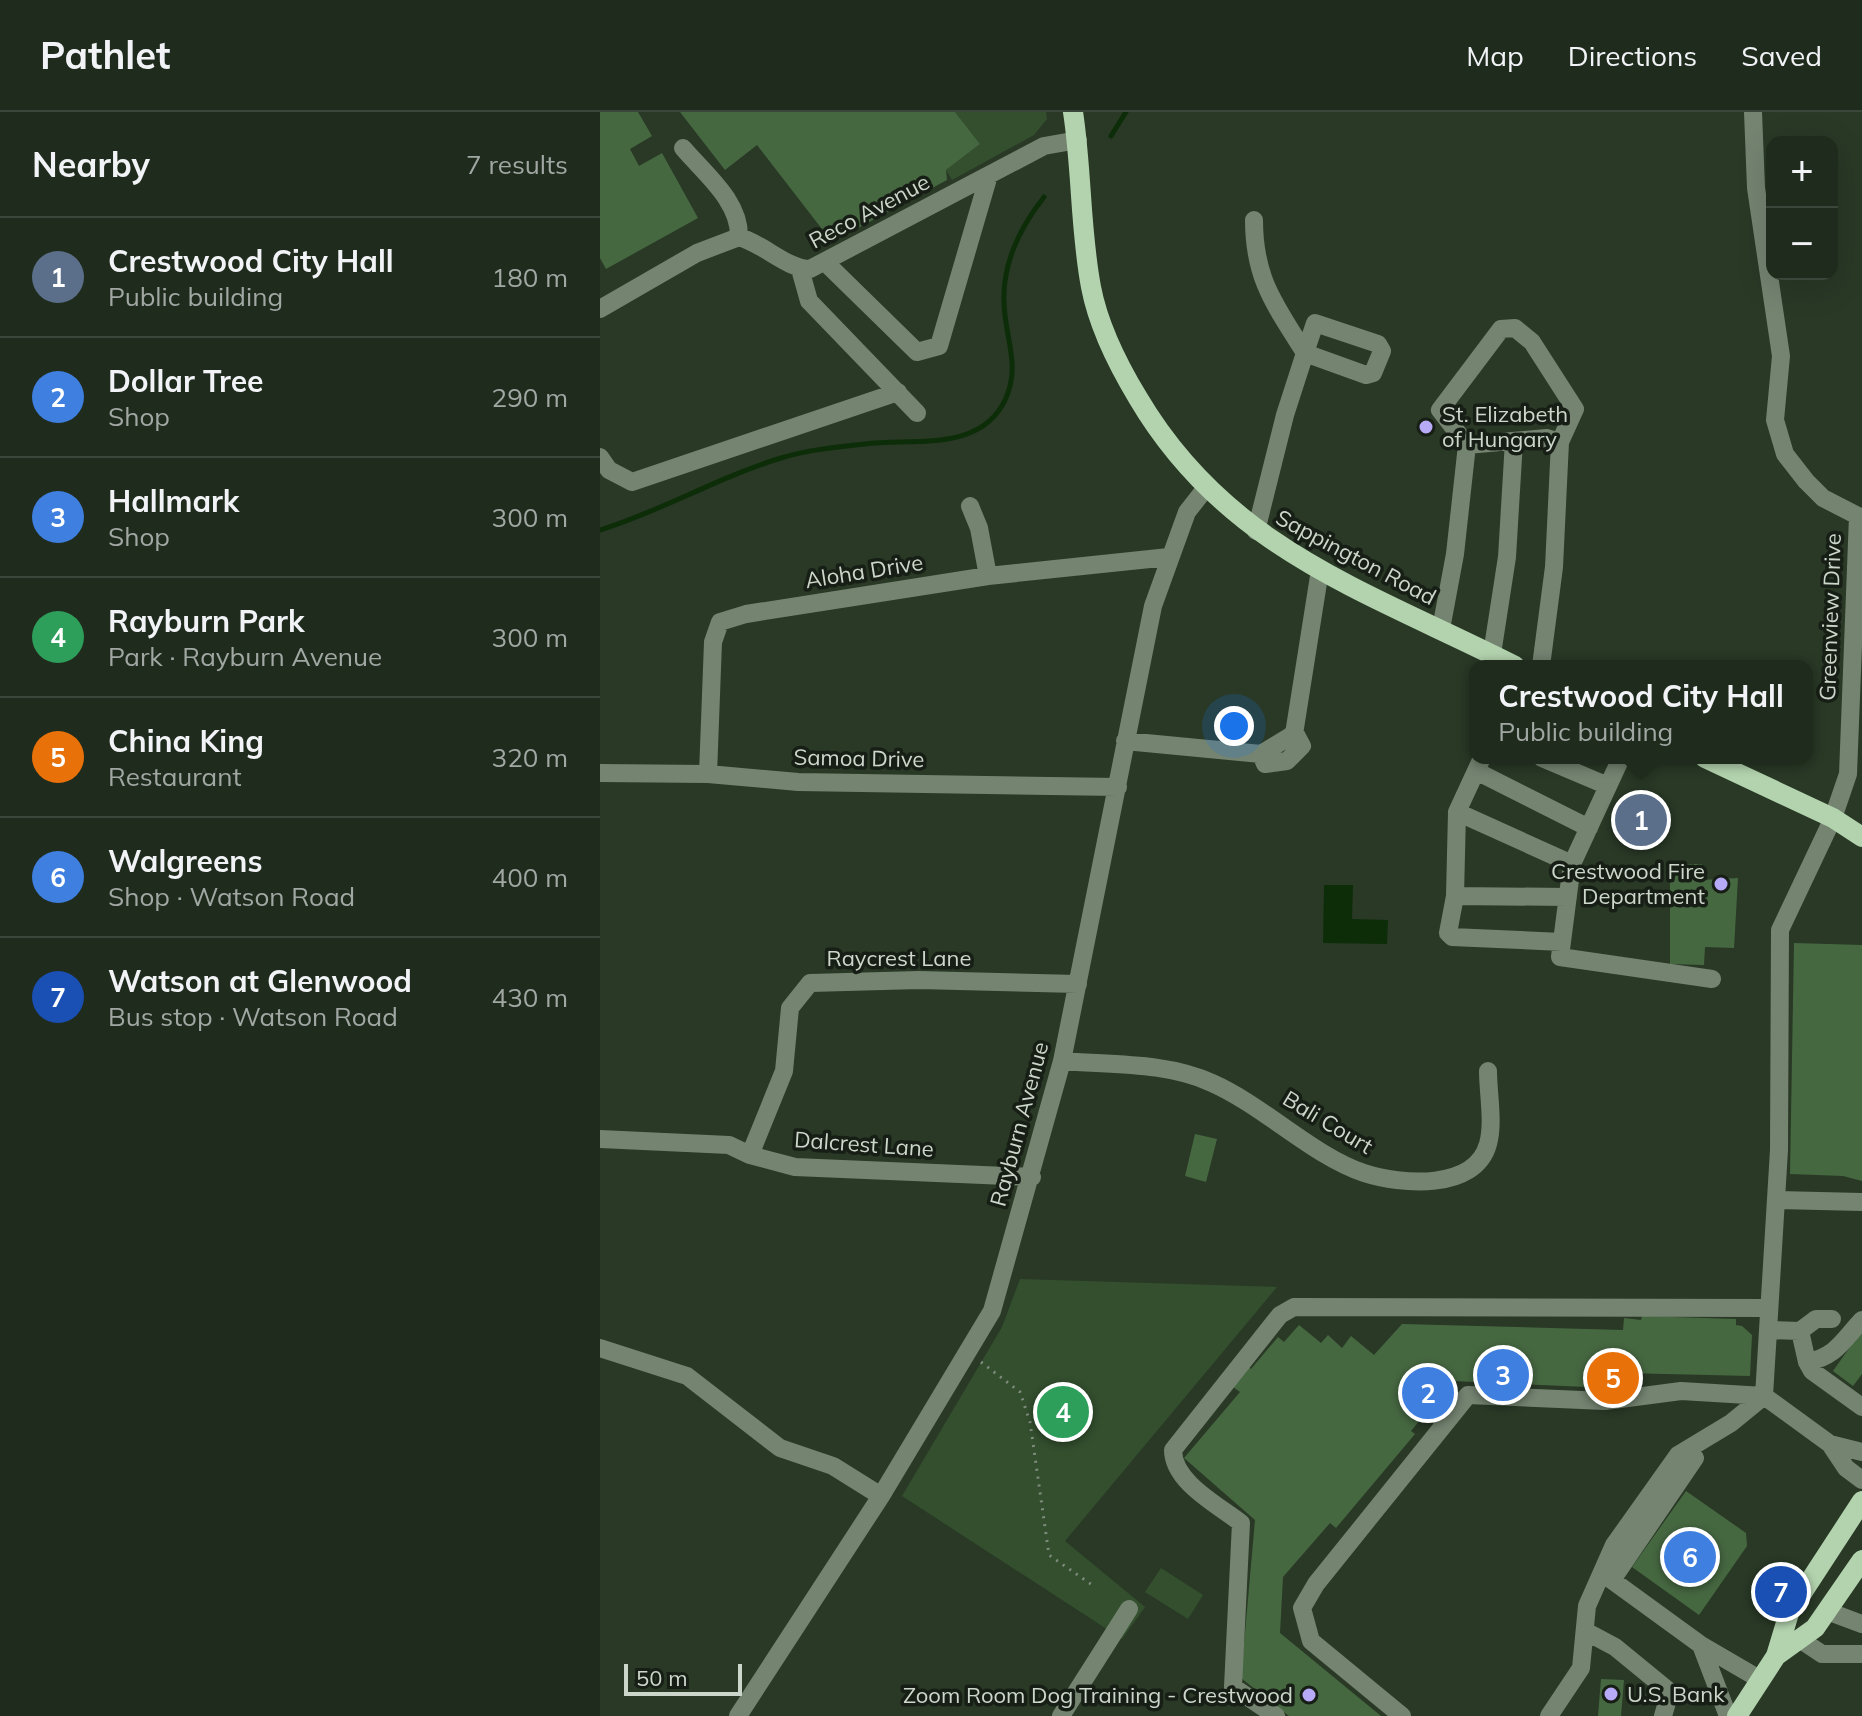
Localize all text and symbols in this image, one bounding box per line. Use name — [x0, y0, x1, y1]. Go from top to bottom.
text: Pathlet — [40, 31, 170, 79]
text: Map — [1466, 38, 1524, 73]
text: Directions — [1568, 38, 1697, 73]
text: Saved — [1741, 38, 1822, 73]
map controls — [1766, 136, 1838, 280]
button: + — [1766, 136, 1838, 208]
text: Nearby — [32, 143, 150, 186]
text: 7 results — [466, 148, 568, 181]
street label: Reco Avenue — [804, 168, 934, 254]
button: − — [1766, 208, 1838, 280]
text: Crestwood City Hall — [108, 242, 394, 280]
text: 1 — [50, 261, 66, 294]
text: 180 m — [492, 261, 568, 294]
text: Public building — [108, 280, 283, 313]
text: Dollar Tree — [108, 362, 264, 400]
text: 2 — [50, 381, 66, 414]
text: 290 m — [492, 381, 568, 414]
text: Shop — [108, 400, 170, 433]
place label: St. Elizabeth of Hungary — [1442, 400, 1568, 453]
marker: St. Elizabeth of Hungary — [1417, 418, 1435, 436]
text: Hallmark — [108, 482, 239, 520]
text: 3 — [50, 501, 66, 534]
text: 300 m — [492, 501, 568, 534]
street label: Sappington Road — [1271, 503, 1441, 611]
text: Shop — [108, 520, 170, 553]
street label: Greenview Drive — [1813, 533, 1847, 701]
street label: Aloha Drive — [803, 548, 925, 594]
text: Rayburn Park — [108, 602, 304, 640]
text: 4 — [50, 621, 66, 654]
text: 300 m — [492, 621, 568, 654]
text: Park · Rayburn Avenue — [108, 640, 382, 673]
popup — [1469, 660, 1813, 764]
text: Crestwood City Hall — [1498, 677, 1784, 715]
your location — [1214, 706, 1254, 746]
text: Public building — [1498, 715, 1673, 748]
text: China King — [108, 722, 264, 760]
text: 5 — [50, 741, 66, 774]
text: 320 m — [492, 741, 568, 774]
street label: Samoa Drive — [793, 743, 925, 773]
text: Restaurant — [108, 760, 242, 793]
pin: 1 — [1615, 790, 1667, 850]
text: Walgreens — [108, 842, 262, 880]
place label: Crestwood Fire Department — [1551, 857, 1705, 910]
text: 6 — [50, 861, 66, 894]
text: 400 m — [492, 861, 568, 894]
marker: Crestwood Fire Department — [1712, 875, 1730, 893]
text: Shop · Watson Road — [108, 880, 355, 913]
street label: Raycrest Lane — [827, 944, 971, 972]
text: Watson at Glenwood — [108, 962, 412, 1000]
text: 7 — [50, 981, 66, 1014]
text: 430 m — [492, 981, 568, 1014]
text: Bus stop · Watson Road — [108, 1000, 398, 1033]
street label: Rayburn Avenue — [984, 1039, 1054, 1209]
street label: Bali Court — [1278, 1084, 1378, 1160]
street label: Dalcrest Lane — [793, 1125, 935, 1163]
pin: 3 — [1477, 1345, 1529, 1405]
pin: 5 — [1587, 1348, 1639, 1408]
pin: 2 — [1402, 1363, 1454, 1423]
pin: 4 — [1037, 1382, 1089, 1442]
pin: 6 — [1664, 1527, 1716, 1587]
pin: 7 — [1755, 1562, 1807, 1622]
scale bar — [624, 1660, 742, 1696]
text: 50 m — [636, 1664, 687, 1692]
place label: U.S. Bank — [1627, 1680, 1725, 1708]
place label: Zoom Room Dog Training - Crestwood — [903, 1681, 1293, 1709]
marker: U.S. Bank — [1602, 1685, 1620, 1703]
marker: Zoom Room Dog Training - Crestwood — [1300, 1686, 1318, 1704]

